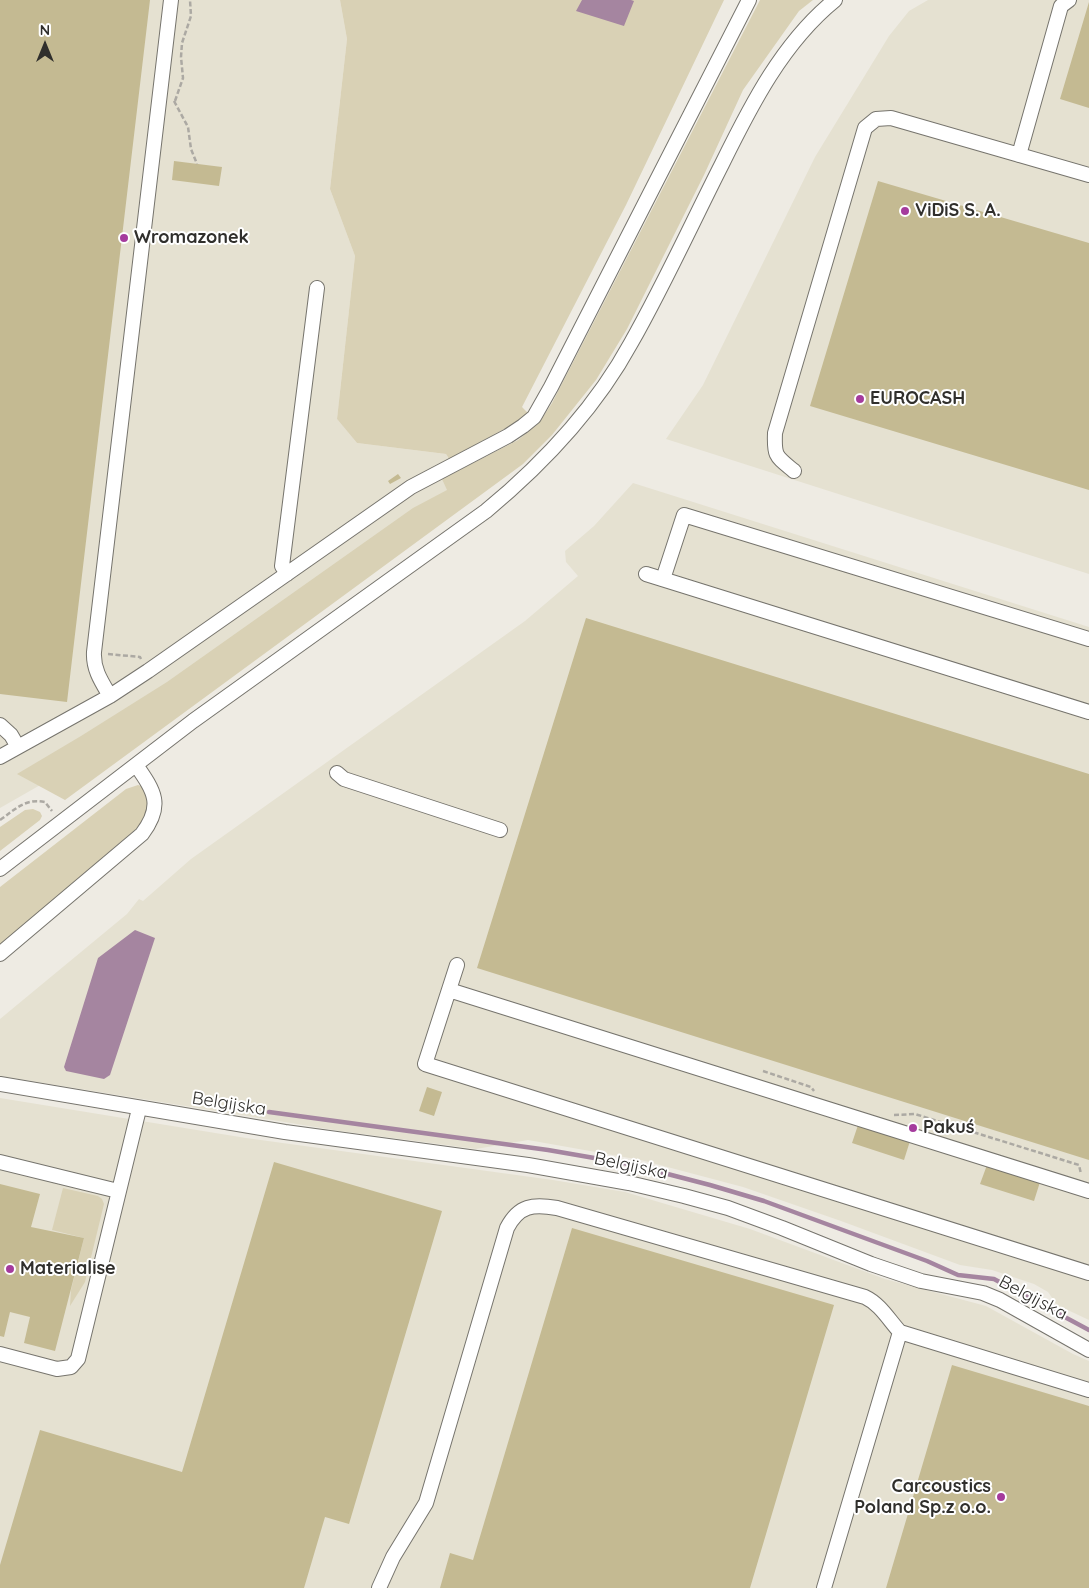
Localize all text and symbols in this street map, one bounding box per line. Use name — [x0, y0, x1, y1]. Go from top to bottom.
north arrow — [20, 20, 70, 70]
text: N — [40, 21, 50, 39]
place label: ViDiS S. A. — [915, 200, 1001, 222]
marker: ViDiS S. A. — [899, 205, 911, 217]
place label: Wromazonek — [134, 227, 249, 249]
marker: Wromazonek — [118, 232, 130, 244]
place label: EUROCASH — [870, 388, 965, 410]
marker: EUROCASH — [854, 393, 866, 405]
street label: Belgijska — [190, 1087, 268, 1121]
place label: Pakuś — [923, 1117, 974, 1139]
marker: Pakuś — [907, 1122, 919, 1134]
street label: Belgijska — [592, 1148, 670, 1184]
place label: Materialise — [20, 1258, 116, 1280]
marker: Materialise — [4, 1263, 16, 1275]
street label: Belgijska — [995, 1271, 1071, 1325]
place label: Carcoustics Poland Sp.z o.o. — [854, 1476, 991, 1518]
marker: Carcoustics Poland Sp.z o.o. — [995, 1491, 1007, 1503]

